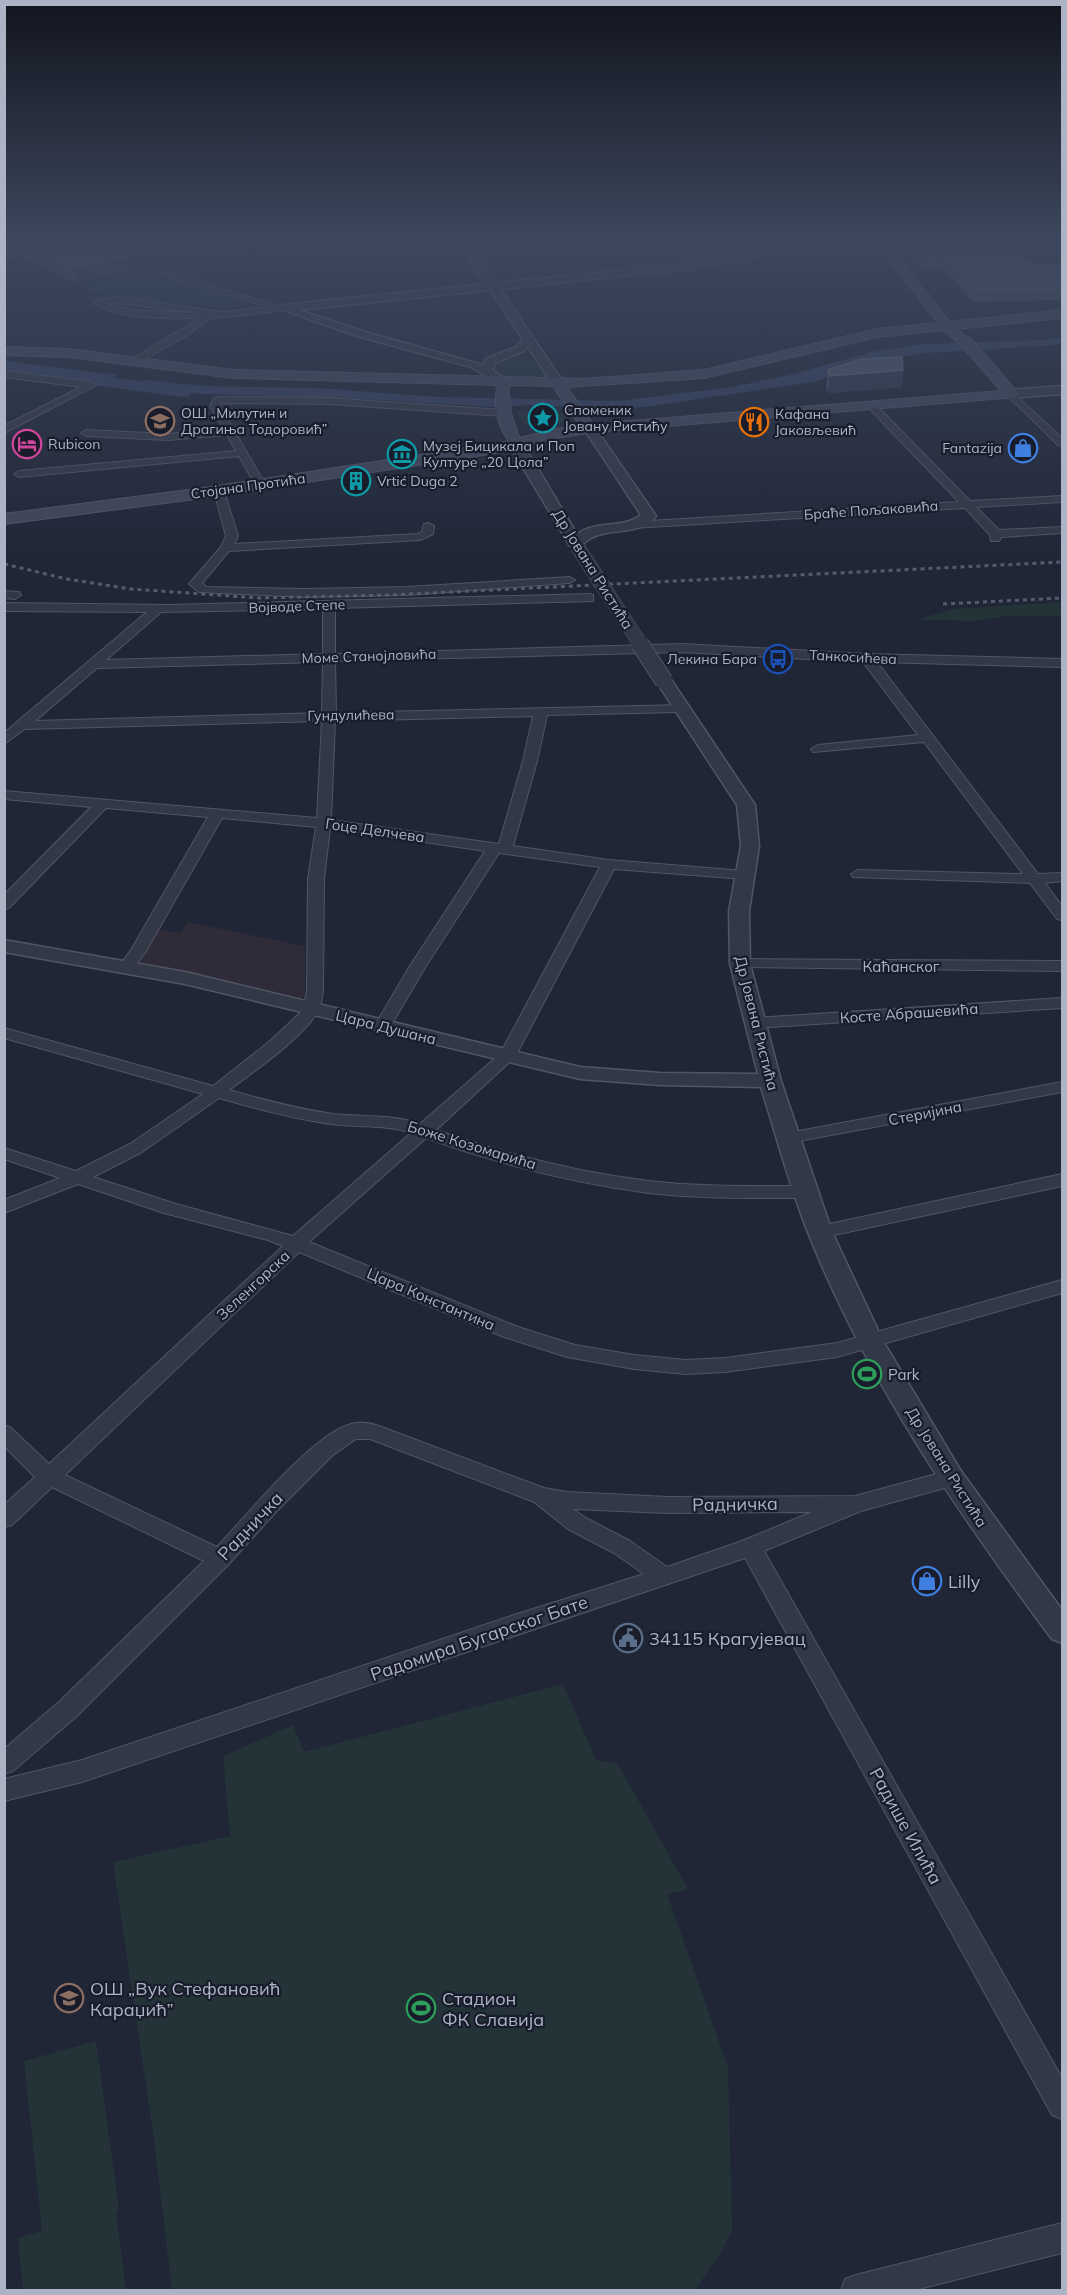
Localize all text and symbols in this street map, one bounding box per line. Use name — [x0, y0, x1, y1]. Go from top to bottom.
place label: Споменик Јовану Ристићу — [564, 401, 668, 435]
place icon: Споменик Јовану Ристићу — [527, 402, 559, 434]
place label: ОШ „Милутин и Драгиња Тодоровић” — [181, 404, 327, 438]
school or university icon: ОШ „Милутин и Драгиња Тодоровић” — [144, 405, 176, 437]
place label: Кафана Јаковљевић — [775, 405, 856, 439]
restaurant icon: Кафана Јаковљевић — [738, 406, 770, 438]
hotel icon: Rubicon — [11, 428, 43, 460]
shop icon: Fantazija — [1007, 432, 1039, 464]
place label: Rubicon — [48, 435, 101, 453]
place label: Музеј Бицикала и Поп Културе „20 Цола” — [423, 437, 575, 471]
museum icon: Музеј Бицикала и Поп Културе „20 Цола” — [386, 438, 418, 470]
place label: Fantazija — [942, 439, 1002, 457]
building icon: Vrtić Duga 2 — [340, 465, 372, 497]
street label: Стојана Протића — [190, 469, 306, 503]
place label: Vrtić Duga 2 — [377, 472, 458, 490]
street label: Браће Пољаковића — [803, 496, 939, 524]
street label: Др Јована Ристића — [548, 505, 638, 633]
street label: Војводе Степе — [248, 595, 346, 617]
bus stop icon: Лекина Бара — [762, 643, 794, 675]
street label: Моме Станојловића — [301, 645, 437, 667]
street label: Танкосићева — [809, 646, 897, 668]
place label: Лекина Бара — [667, 650, 757, 668]
street label: Гундулићева — [307, 705, 395, 725]
street label: Гоце Делчева — [324, 814, 426, 846]
street label: Др Јована Ристића — [731, 954, 783, 1092]
street label: Каћанског — [862, 957, 940, 976]
street label: Косте Абрашевића — [839, 999, 979, 1027]
street label: Цара Душана — [334, 1005, 438, 1049]
street label: Стеријина — [887, 1097, 963, 1129]
street label: Боже Козомарића — [405, 1116, 539, 1174]
street label: Зеленгорска — [212, 1246, 294, 1324]
street label: Цара Константина — [364, 1263, 498, 1335]
sports icon: Park — [851, 1358, 883, 1390]
place label: Park — [888, 1365, 920, 1384]
street label: Др Јована Ристића — [902, 1403, 992, 1531]
street label: Радничка — [212, 1487, 288, 1565]
street label: Радничка — [692, 1492, 778, 1516]
shop icon: Lilly — [911, 1565, 943, 1597]
place label: Lilly — [948, 1570, 981, 1593]
street label: Радомира Бугарског Бате — [367, 1590, 591, 1686]
public building icon: 34115 Крагујевац — [612, 1622, 644, 1654]
place label: 34115 Крагујевац — [649, 1627, 806, 1650]
street label: Радише Илића — [864, 1764, 948, 1888]
place label: ОШ „Вук Стефановић Караџић” — [90, 1977, 280, 2021]
school or university icon: ОШ „Вук Стефановић Караџић” — [53, 1982, 85, 2014]
place label: Стадион ФК Славија — [442, 1987, 544, 2031]
sports icon: Стадион ФК Славија — [405, 1992, 437, 2024]

